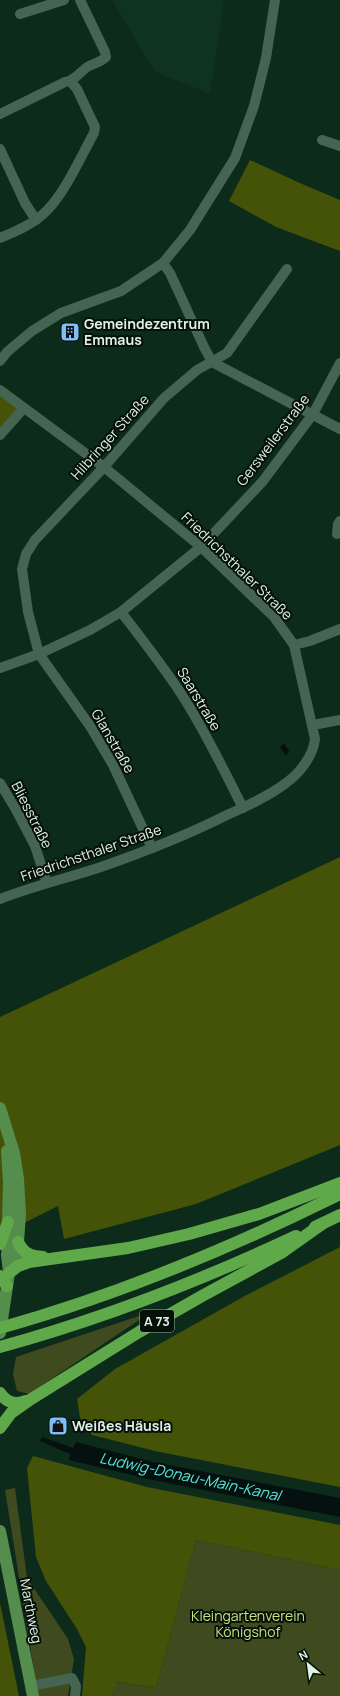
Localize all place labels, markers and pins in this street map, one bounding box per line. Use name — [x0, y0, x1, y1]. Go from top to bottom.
place label: Gemeindezentrum Emmaus — [84, 314, 210, 349]
building icon: Gemeindezentrum Emmaus — [59, 321, 81, 343]
shop icon: Weißes Häusla — [47, 1415, 69, 1437]
place label: Weißes Häusla — [72, 1416, 171, 1435]

